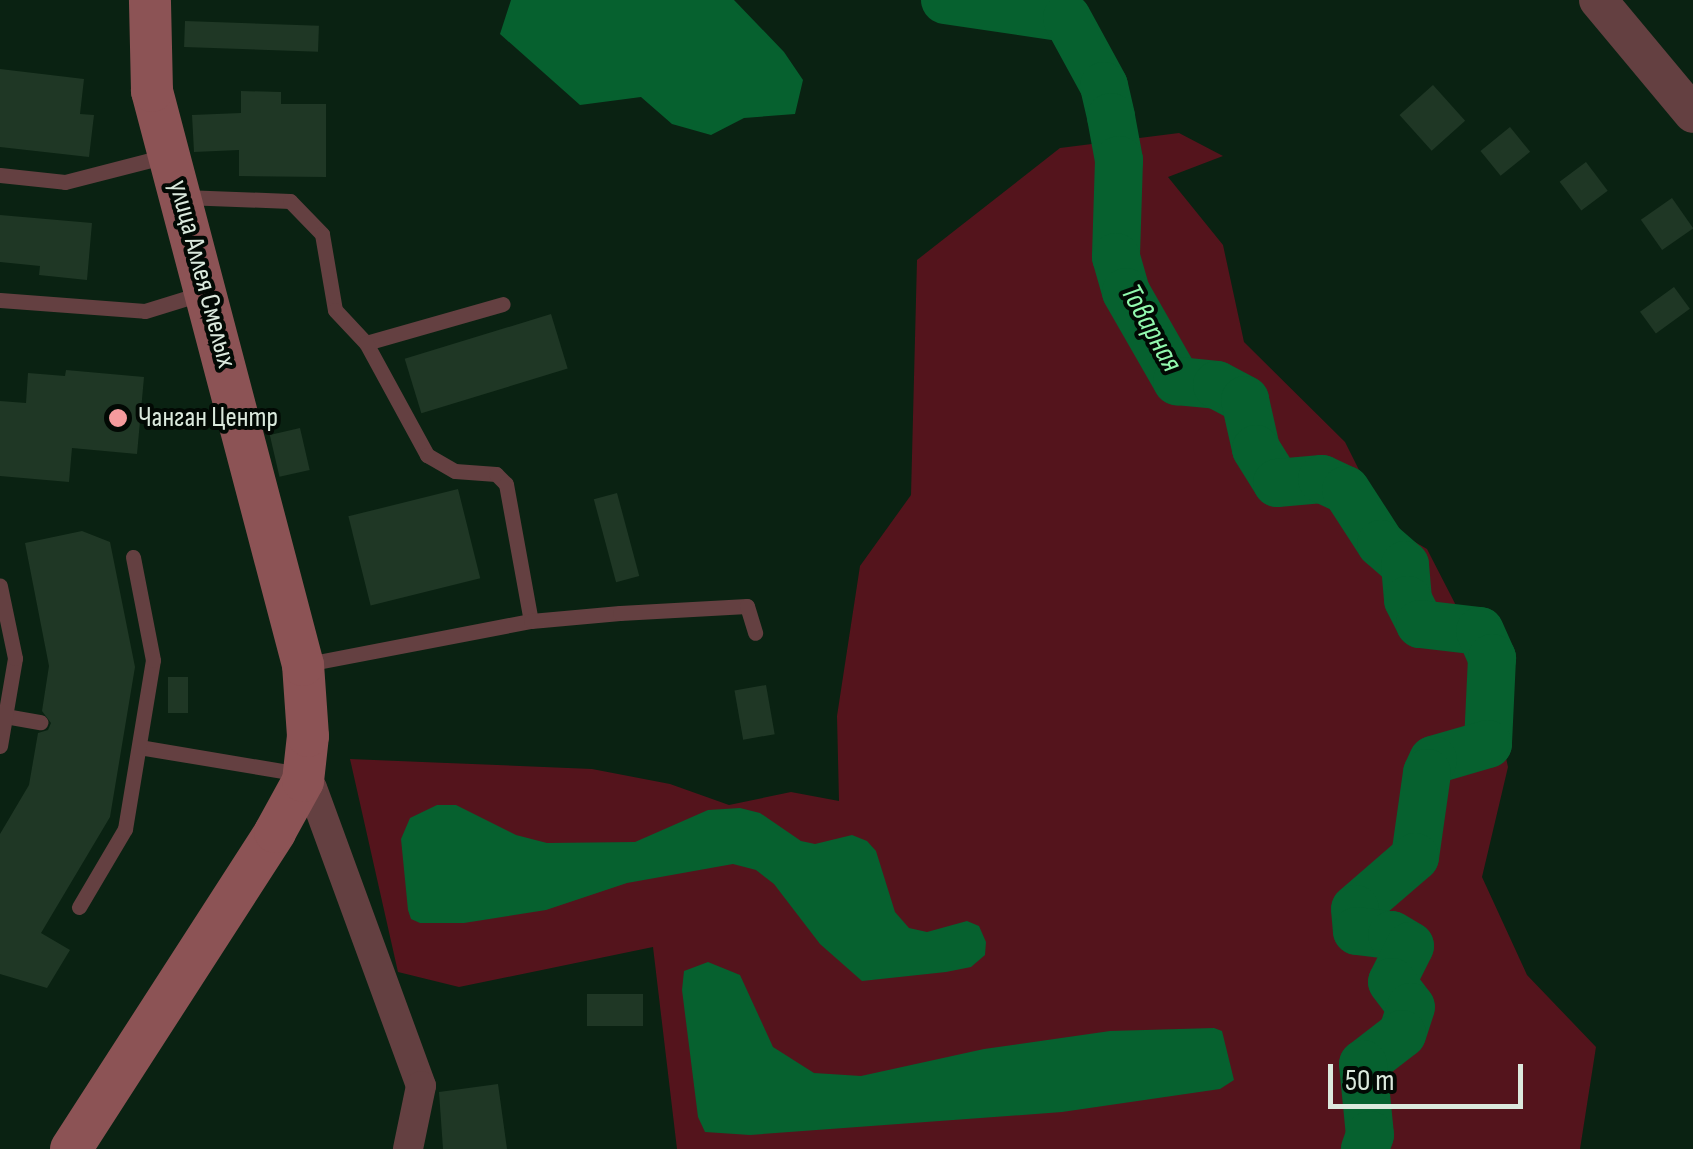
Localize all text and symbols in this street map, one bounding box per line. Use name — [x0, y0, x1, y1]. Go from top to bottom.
street label: улица Аллея Смелых — [161, 177, 243, 371]
water label: Товарная — [1112, 278, 1190, 378]
place label: Чанган Центр — [138, 401, 278, 435]
marker: Чанган Центр — [107, 407, 129, 429]
scale bar — [1333, 1044, 1528, 1106]
text: 50 m — [1345, 1063, 1394, 1099]

